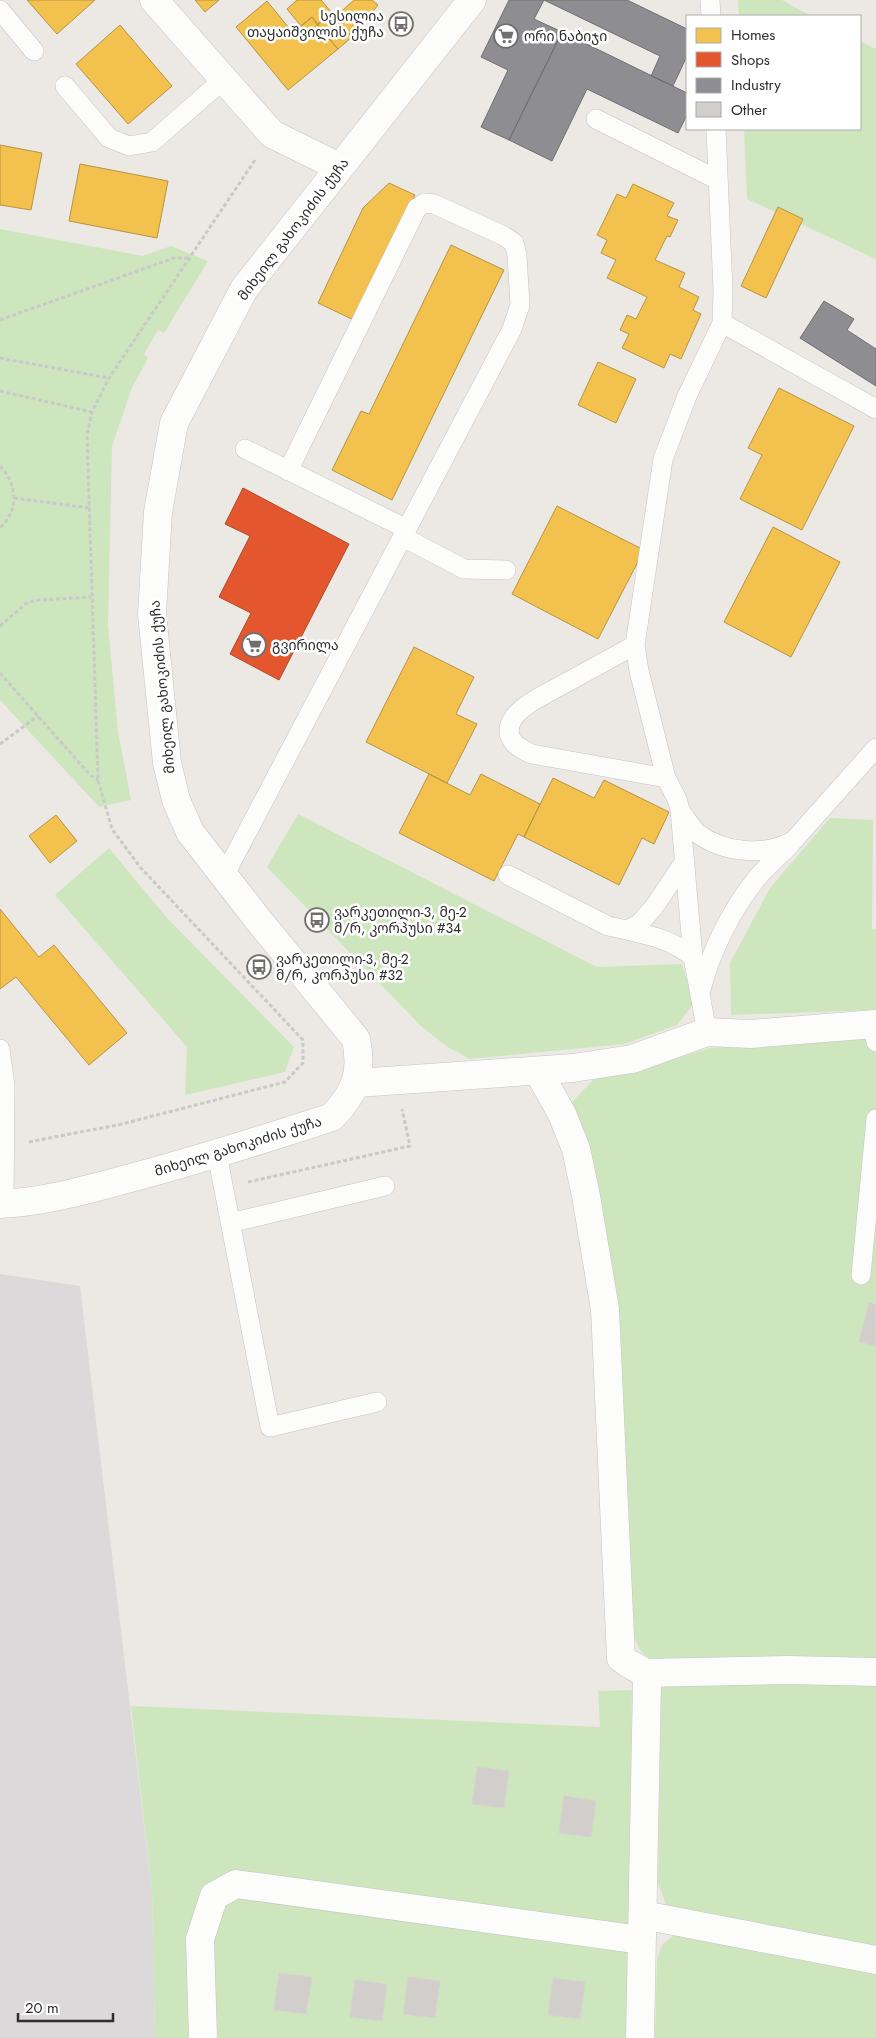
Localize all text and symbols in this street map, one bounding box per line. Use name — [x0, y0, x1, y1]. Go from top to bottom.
place label: სესილია თაყაიშვილის ქუჩა — [247, 6, 384, 42]
bus stop icon: სესილია თაყაიშვილის ქუჩა — [388, 11, 414, 37]
legend — [686, 15, 861, 130]
supermarket icon: ორი ნაბიჯი — [493, 23, 519, 49]
text: Homes — [731, 24, 775, 46]
place label: ორი ნაბიჯი — [524, 26, 607, 46]
text: Shops — [731, 49, 770, 71]
text: Industry — [731, 74, 781, 96]
text: Other — [731, 99, 768, 121]
street label: მიხეილ გახოკიძის ქუჩა — [233, 154, 353, 304]
street label: მიხეილ გახოკიძის ქუჩა — [144, 600, 180, 774]
supermarket icon: გვირილა — [241, 632, 267, 658]
place label: გვირილა — [272, 635, 339, 655]
place label: ვარკეთილი-3, მე-2 მ/რ, კორპუსი #34 — [334, 902, 467, 938]
bus stop icon: ვარკეთილი-3, მე-2 მ/რ, კორპუსი #34 — [304, 907, 330, 933]
place label: ვარკეთილი-3, მე-2 მ/რ, კორპუსი #32 — [276, 949, 409, 985]
bus stop icon: ვარკეთილი-3, მე-2 მ/რ, კორპუსი #32 — [246, 954, 272, 980]
street label: მიხეილ გახოკიძის ქუჩა — [152, 1111, 324, 1181]
scale bar — [18, 1990, 112, 2022]
text: 20 m — [25, 1997, 59, 2019]

